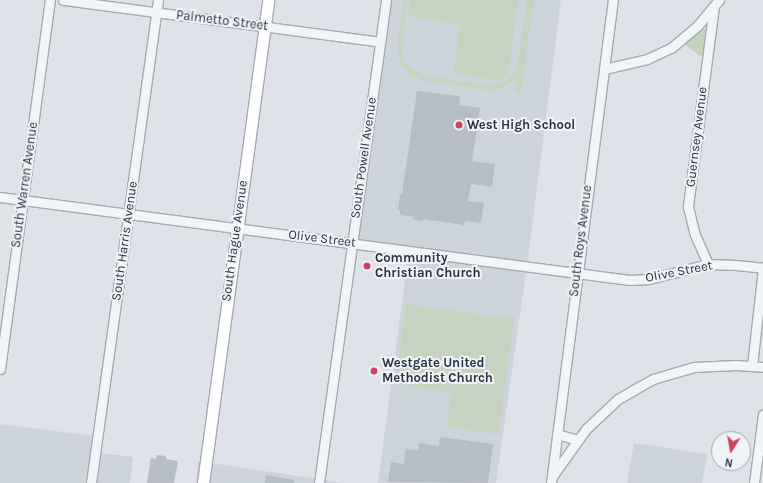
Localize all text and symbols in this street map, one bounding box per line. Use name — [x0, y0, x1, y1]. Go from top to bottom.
street label: Palmetto Street — [175, 8, 269, 34]
street label: Guernsey Avenue — [683, 86, 711, 188]
street label: South Powell Avenue — [348, 96, 380, 220]
place label: West High School — [467, 117, 575, 133]
marker: West High School — [454, 120, 464, 130]
street label: South Warren Avenue — [8, 121, 42, 249]
street label: South Hague Avenue — [219, 179, 251, 303]
street label: South Harris Avenue — [109, 180, 141, 302]
street label: South Roys Avenue — [566, 184, 596, 298]
street label: Olive Street — [287, 227, 357, 251]
place label: Community Christian Church — [375, 251, 481, 282]
street label: Olive Street — [644, 258, 714, 286]
marker: Community Christian Church — [362, 261, 372, 271]
place label: Westgate United Methodist Church — [382, 356, 493, 387]
marker: Westgate United Methodist Church — [369, 366, 379, 376]
north arrow — [711, 431, 751, 471]
text: N — [724, 455, 734, 469]

